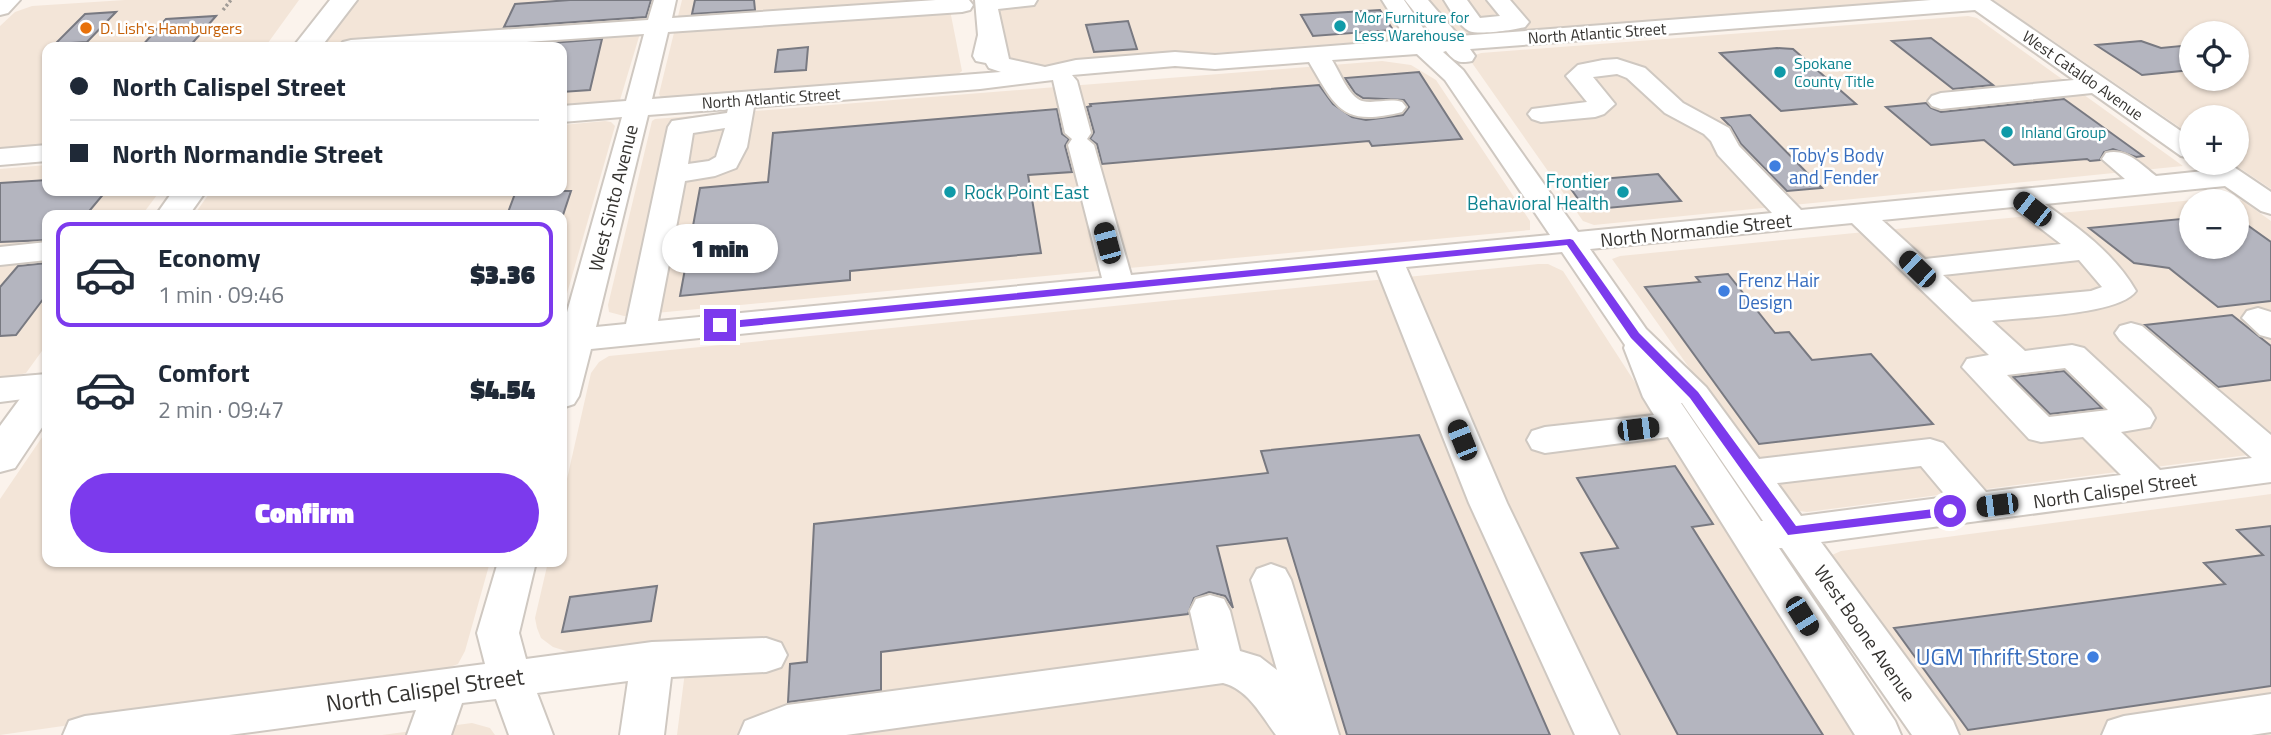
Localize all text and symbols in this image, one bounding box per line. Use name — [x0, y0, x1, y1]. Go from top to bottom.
place label: Mor Furniture for Less Warehouse — [1354, 5, 1470, 47]
place label: D. Lish's Hamburgers — [100, 16, 242, 40]
street label: North Atlantic Street — [1527, 16, 1667, 50]
marker: Mor Furniture for Less Warehouse — [1332, 18, 1348, 34]
marker: D. Lish's Hamburgers — [78, 20, 94, 36]
map controls — [2179, 21, 2249, 259]
button: locate — [2179, 21, 2249, 91]
street label: West Cataldo Avenue — [2018, 24, 2148, 126]
place label: Spokane County Title — [1794, 51, 1874, 93]
marker: Spokane County Title — [1772, 64, 1788, 80]
text: North Calispel Street — [112, 67, 346, 106]
street label: North Atlantic Street — [701, 81, 841, 115]
button: + — [2179, 105, 2249, 175]
place label: Inland Group — [2021, 120, 2106, 144]
street label: West Sinto Avenue — [580, 121, 645, 274]
marker: Inland Group — [1999, 124, 2015, 140]
text: North Normandie Street — [112, 134, 383, 173]
place label: Toby's Body and Fender — [1789, 140, 1884, 191]
marker: Toby's Body and Fender — [1767, 158, 1783, 174]
place label: Frontier Behavioral Health — [1467, 166, 1609, 217]
place label: Rock Point East — [964, 177, 1089, 206]
marker: Rock Point East — [942, 184, 958, 200]
marker: Frontier Behavioral Health — [1615, 184, 1631, 200]
car — [2009, 188, 2056, 230]
button: − — [2179, 189, 2249, 259]
street label: North Normandie Street — [1599, 205, 1793, 254]
car — [1092, 220, 1123, 266]
callout: 1 min — [662, 224, 778, 272]
text: 1 min — [691, 231, 749, 266]
text: Economy — [158, 238, 260, 277]
icon: car — [74, 243, 137, 306]
car — [1895, 247, 1940, 291]
text: $3.36 — [470, 255, 535, 294]
place label: Frenz Hair Design — [1738, 265, 1820, 316]
text: 1 min · 09:46 — [158, 277, 284, 312]
marker: Frenz Hair Design — [1716, 283, 1732, 299]
route end — [704, 309, 736, 341]
text: Comfort — [158, 353, 250, 392]
icon: car — [74, 358, 137, 421]
text: $4.54 — [470, 370, 535, 409]
text: 2 min · 09:47 — [158, 392, 284, 427]
car — [1616, 416, 1661, 442]
car — [1445, 417, 1480, 463]
street label: North Calispel Street — [2031, 464, 2199, 515]
button: Confirm — [70, 473, 539, 553]
car — [1975, 492, 2020, 518]
route start — [1934, 495, 1966, 527]
street label: West Boone Avenue — [1807, 558, 1923, 707]
car — [1782, 593, 1823, 639]
place label: UGM Thrift Store — [1916, 639, 2079, 674]
marker: UGM Thrift Store — [2085, 649, 2101, 665]
street label: North Calispel Street — [324, 658, 526, 721]

